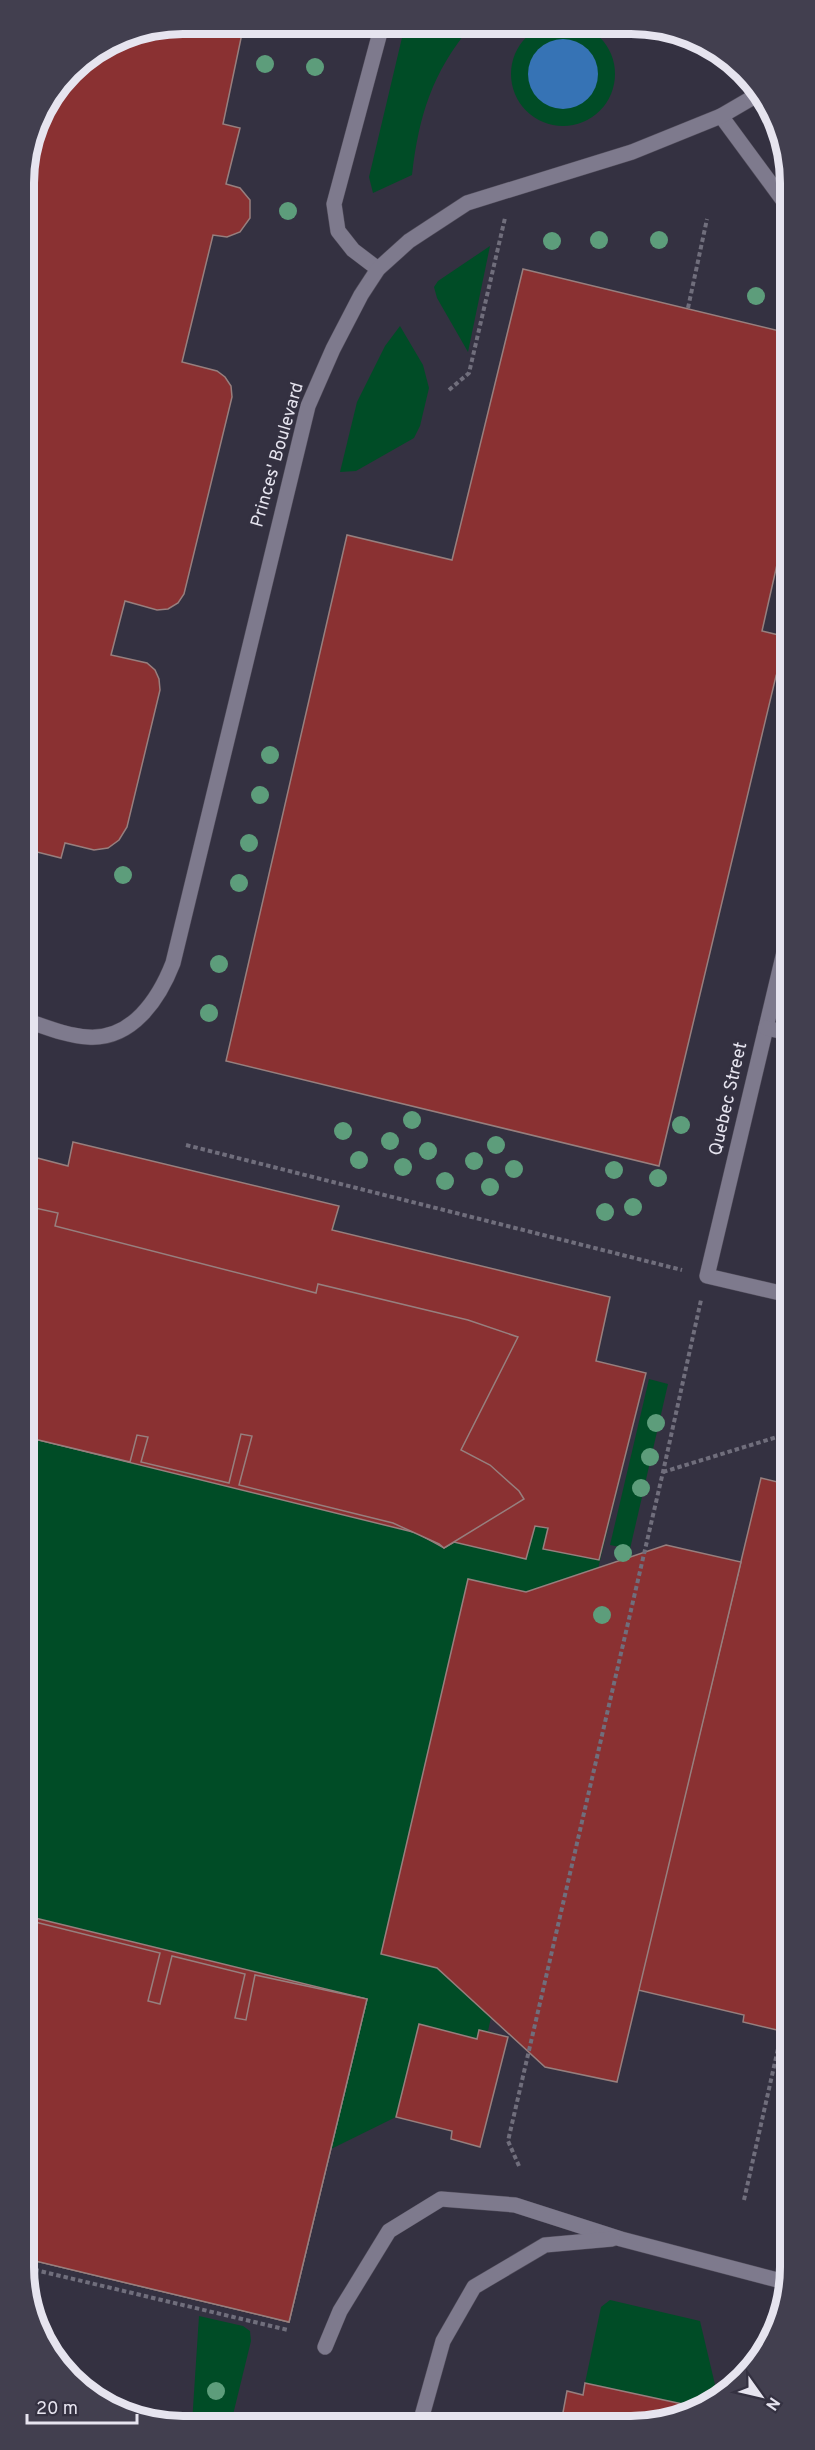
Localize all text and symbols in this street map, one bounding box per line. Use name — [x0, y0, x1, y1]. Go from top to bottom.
street label: Princes' Boulevard — [246, 380, 310, 530]
street label: Quebec Street — [705, 1040, 753, 1158]
north arrow — [731, 2366, 791, 2426]
scale bar — [27, 2387, 136, 2425]
text: N — [760, 2393, 783, 2414]
text: 20 m — [36, 2398, 78, 2421]

